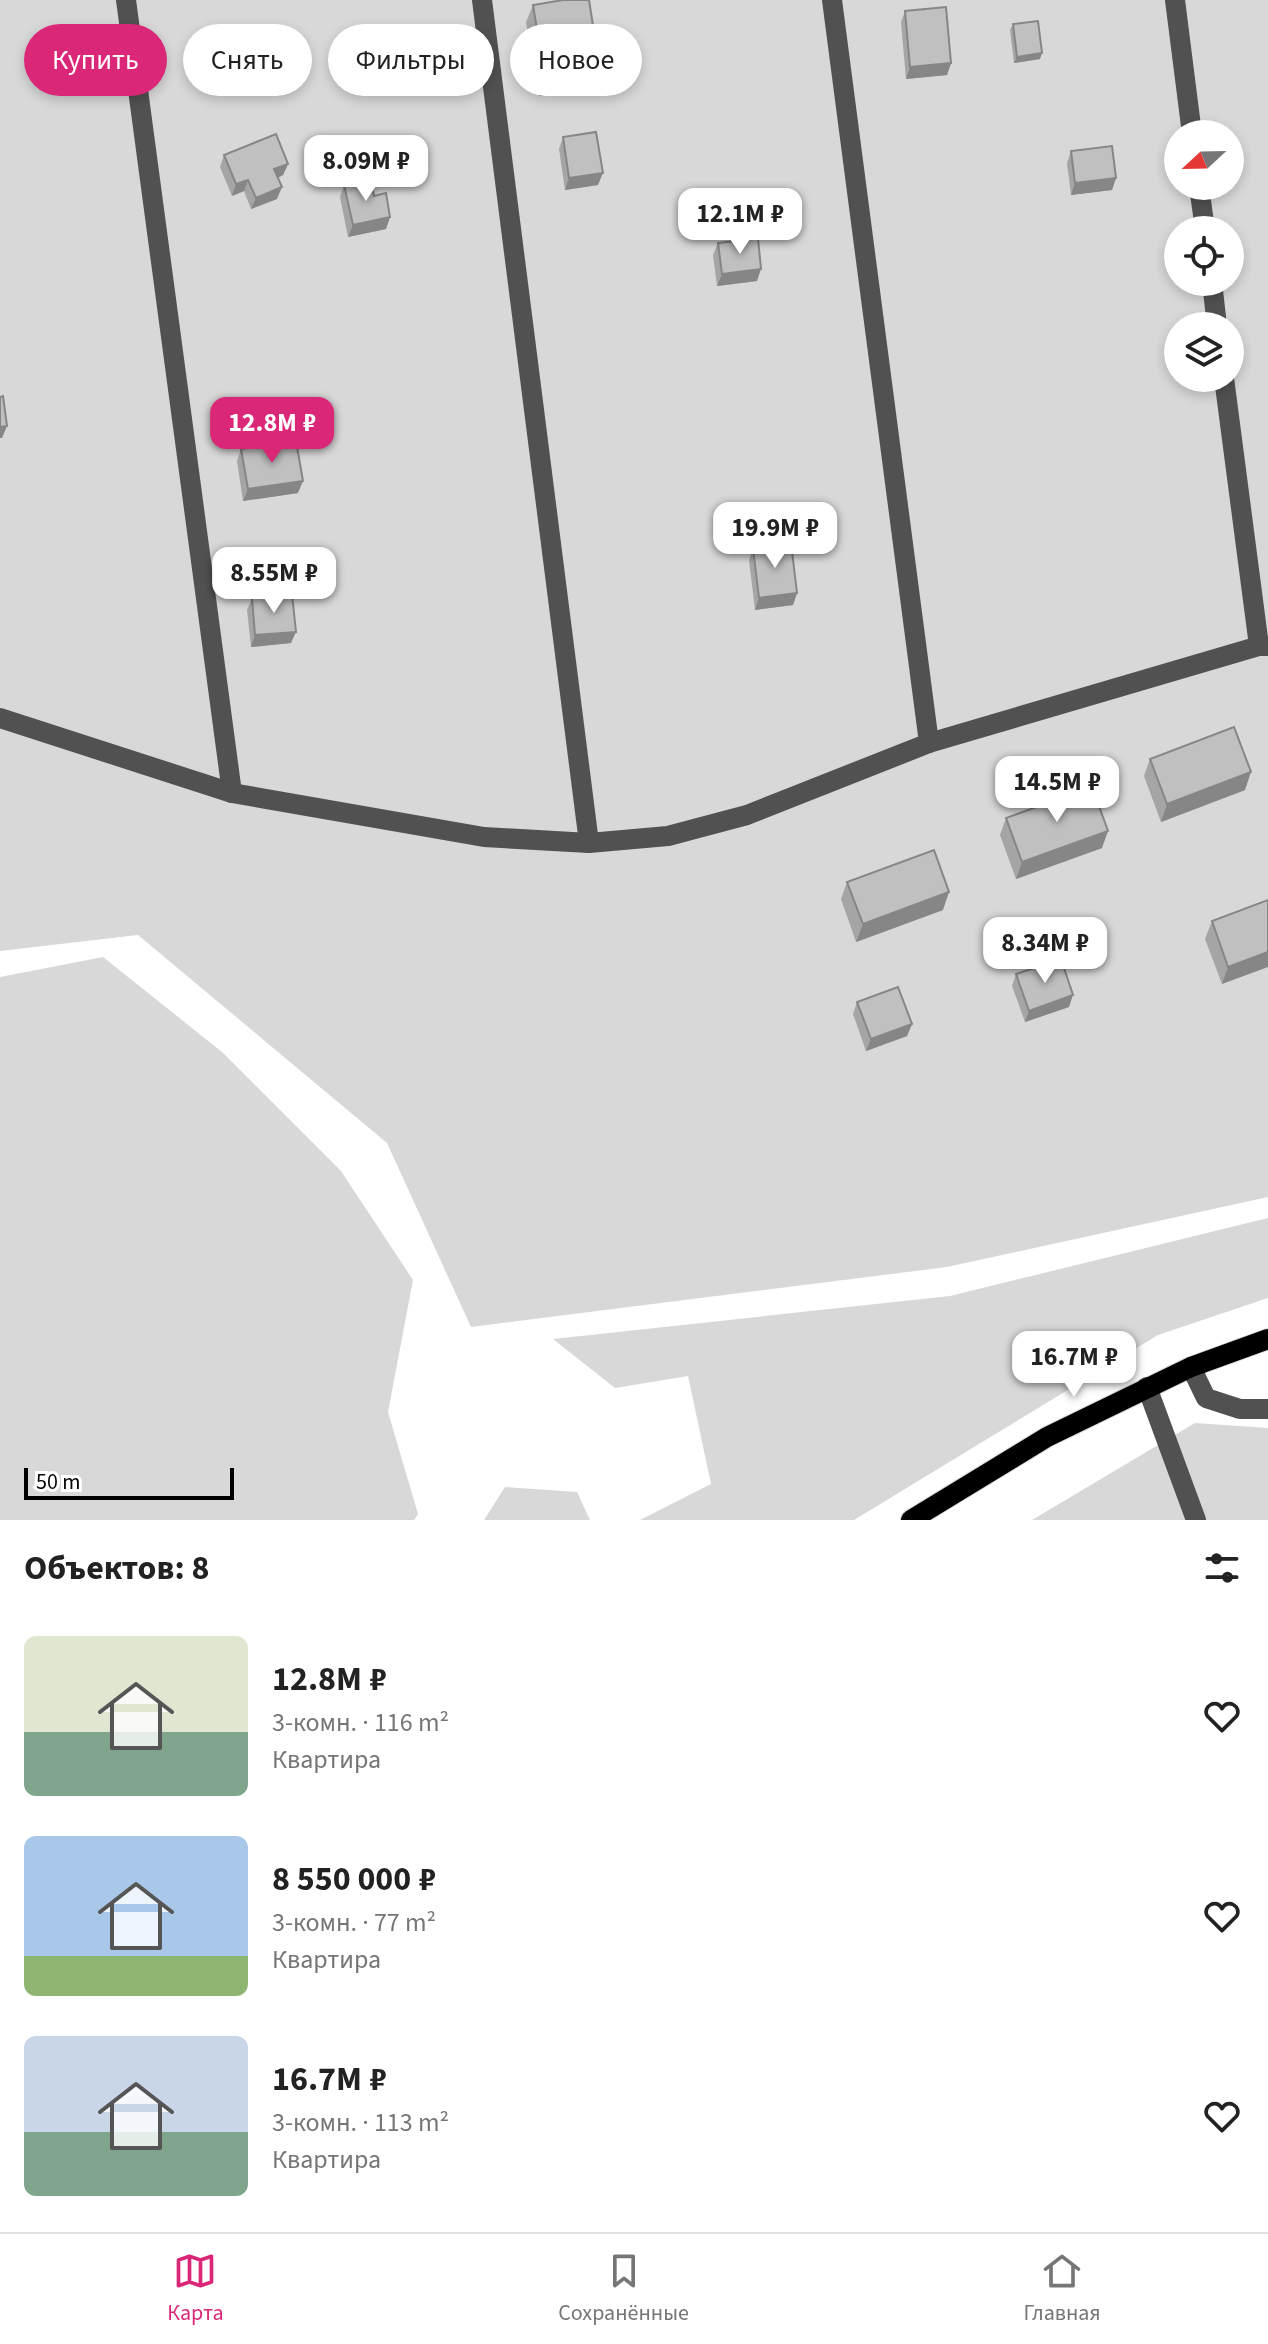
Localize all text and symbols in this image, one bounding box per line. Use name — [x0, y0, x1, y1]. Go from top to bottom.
chip: Купить — [24, 24, 167, 96]
chip: Снять — [183, 24, 312, 96]
chip: Фильтры — [328, 24, 494, 96]
chip: Новое — [510, 24, 642, 96]
north arrow — [1164, 120, 1244, 200]
map controls — [1164, 120, 1244, 392]
pin: 8.09M ₽ — [292, 135, 440, 203]
text: 8.09M ₽ — [322, 142, 410, 179]
pin: 12.1M ₽ — [666, 188, 814, 256]
text: 12.1M ₽ — [696, 195, 784, 232]
button: locate — [1164, 216, 1244, 296]
button: layers — [1164, 312, 1244, 392]
pin: 12.8M ₽ — [198, 397, 346, 465]
text: 12.8M ₽ — [228, 404, 316, 441]
pin: 19.9M ₽ — [701, 502, 849, 570]
text: 19.9M ₽ — [731, 509, 819, 546]
pin: 8.55M ₽ — [200, 547, 348, 615]
text: 8.55M ₽ — [230, 554, 318, 591]
pin: 14.5M ₽ — [983, 756, 1131, 824]
text: 14.5M ₽ — [1013, 763, 1101, 800]
pin: 8.34M ₽ — [971, 917, 1119, 985]
text: 8.34M ₽ — [1001, 924, 1089, 961]
pin: 16.7M ₽ — [1000, 1331, 1148, 1399]
text: 16.7M ₽ — [1030, 1338, 1118, 1375]
scale bar — [24, 1464, 234, 1500]
text: 50 m — [36, 1466, 81, 1498]
text: Объектов: 8 — [24, 1544, 209, 1593]
icon: filters — [1200, 1546, 1244, 1590]
text: 12.8M ₽ — [272, 1655, 387, 1704]
icon: home — [88, 1668, 184, 1764]
icon: heart — [1200, 1694, 1244, 1738]
text: 3-комн. · 116 m² — [272, 1704, 449, 1741]
text: Квартира — [272, 1741, 381, 1778]
text: 8 550 000 ₽ — [272, 1855, 436, 1904]
icon: home — [88, 1868, 184, 1964]
icon: heart — [1200, 1894, 1244, 1938]
text: 3-комн. · 77 m² — [272, 1904, 436, 1941]
text: Квартира — [272, 1941, 381, 1978]
text: 16.7M ₽ — [272, 2055, 387, 2104]
icon: home — [88, 2068, 184, 2164]
icon: heart — [1200, 2094, 1244, 2138]
text: 3-комн. · 113 m² — [272, 2104, 449, 2141]
text: Квартира — [272, 2141, 381, 2178]
tab: Карта — [167, 2249, 224, 2329]
tab: Сохранённые — [558, 2249, 689, 2329]
tab: Главная — [1023, 2249, 1101, 2329]

